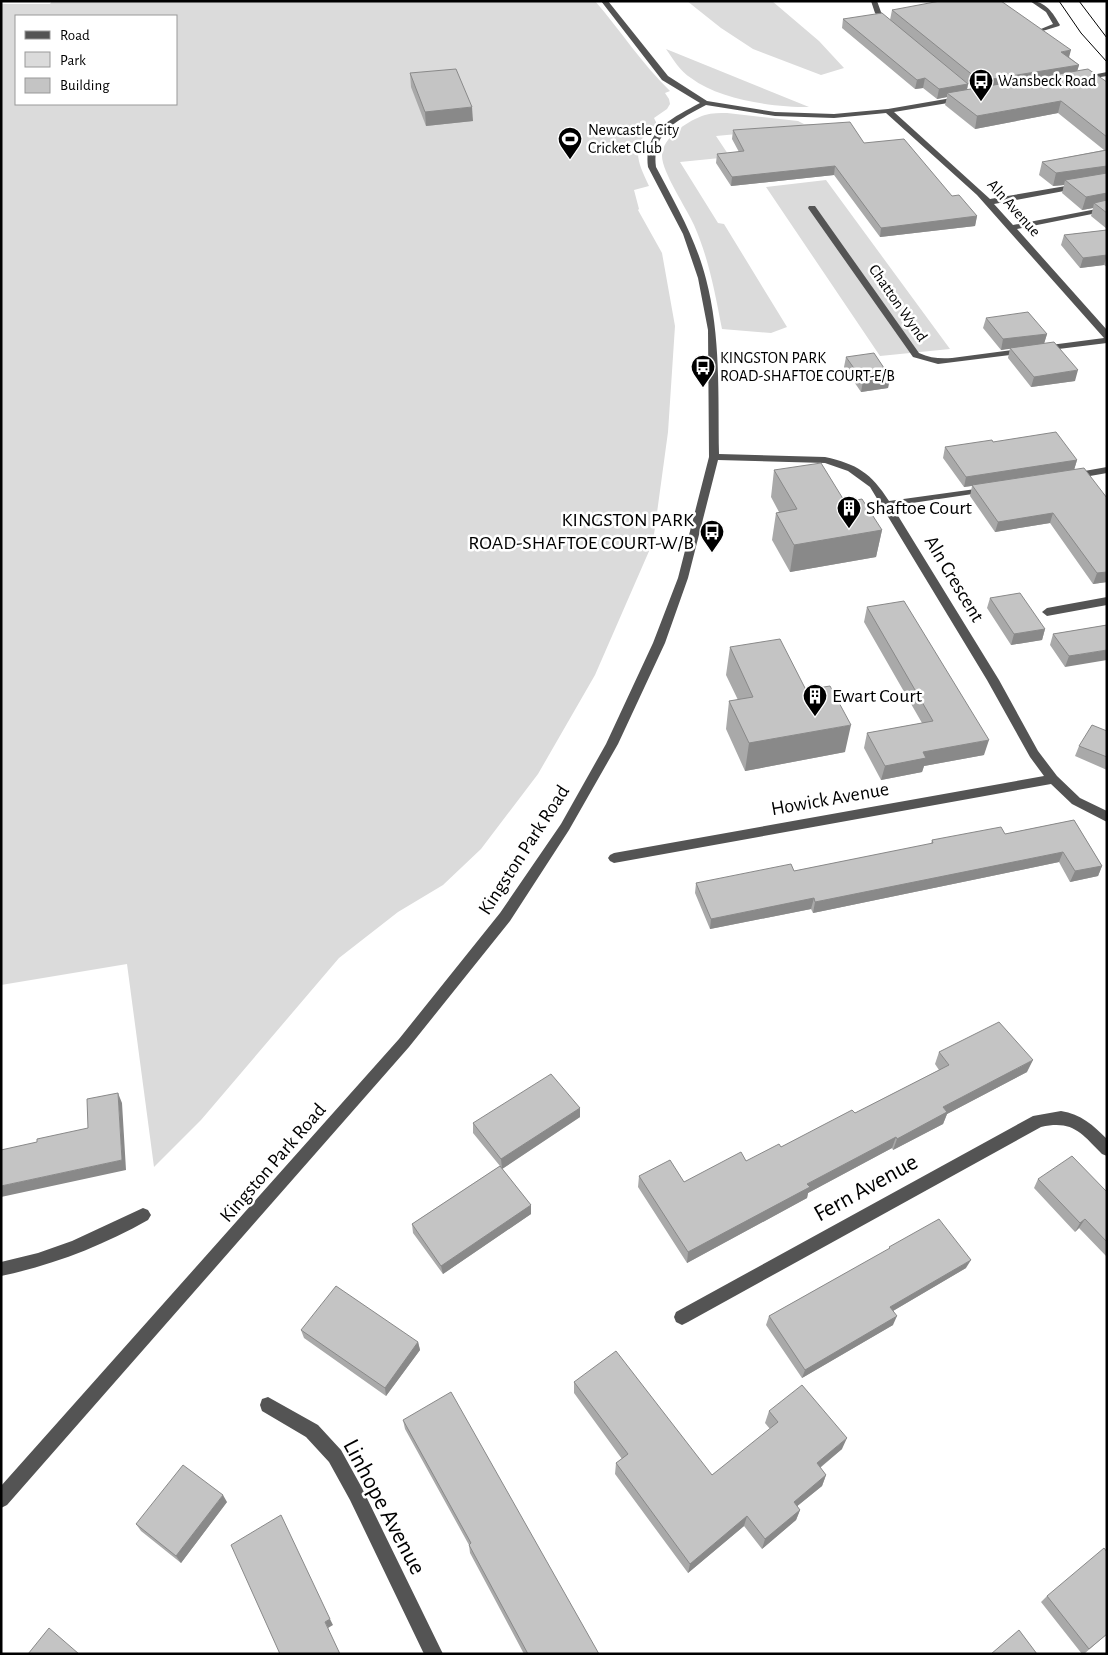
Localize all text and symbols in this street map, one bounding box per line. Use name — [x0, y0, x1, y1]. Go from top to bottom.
legend — [15, 15, 178, 105]
text: Road — [60, 28, 90, 43]
text: Park — [60, 53, 86, 68]
bus stop icon: Wansbeck Road — [968, 68, 994, 102]
place label: Wansbeck Road — [998, 73, 1096, 89]
text: Building — [60, 78, 110, 93]
place label: Newcastle City Cricket Club — [588, 122, 679, 156]
sports icon: Newcastle City Cricket Club — [557, 126, 583, 160]
street label: Aln Avenue — [984, 176, 1044, 240]
street label: Chatton Wynd — [865, 262, 930, 345]
place label: KINGSTON PARK ROAD-SHAFTOE COURT-E/B — [720, 350, 895, 384]
bus stop icon: KINGSTON PARK ROAD-SHAFTOE COURT-E/B — [690, 354, 716, 388]
building icon: Shaftoe Court — [836, 495, 862, 529]
place label: Shaftoe Court — [866, 498, 973, 518]
place label: KINGSTON PARK ROAD-SHAFTOE COURT-W/B — [468, 510, 694, 553]
bus stop icon: KINGSTON PARK ROAD-SHAFTOE COURT-W/B — [699, 519, 725, 553]
street label: Aln Crescent — [920, 532, 988, 626]
building icon: Ewart Court — [802, 683, 828, 717]
place label: Ewart Court — [832, 686, 923, 706]
street label: Howick Avenue — [769, 779, 891, 819]
street label: Kingston Park Road — [475, 782, 573, 918]
street label: Kingston Park Road — [216, 1100, 330, 1226]
street label: Fern Avenue — [810, 1150, 922, 1226]
street label: Linhope Avenue — [338, 1435, 430, 1579]

